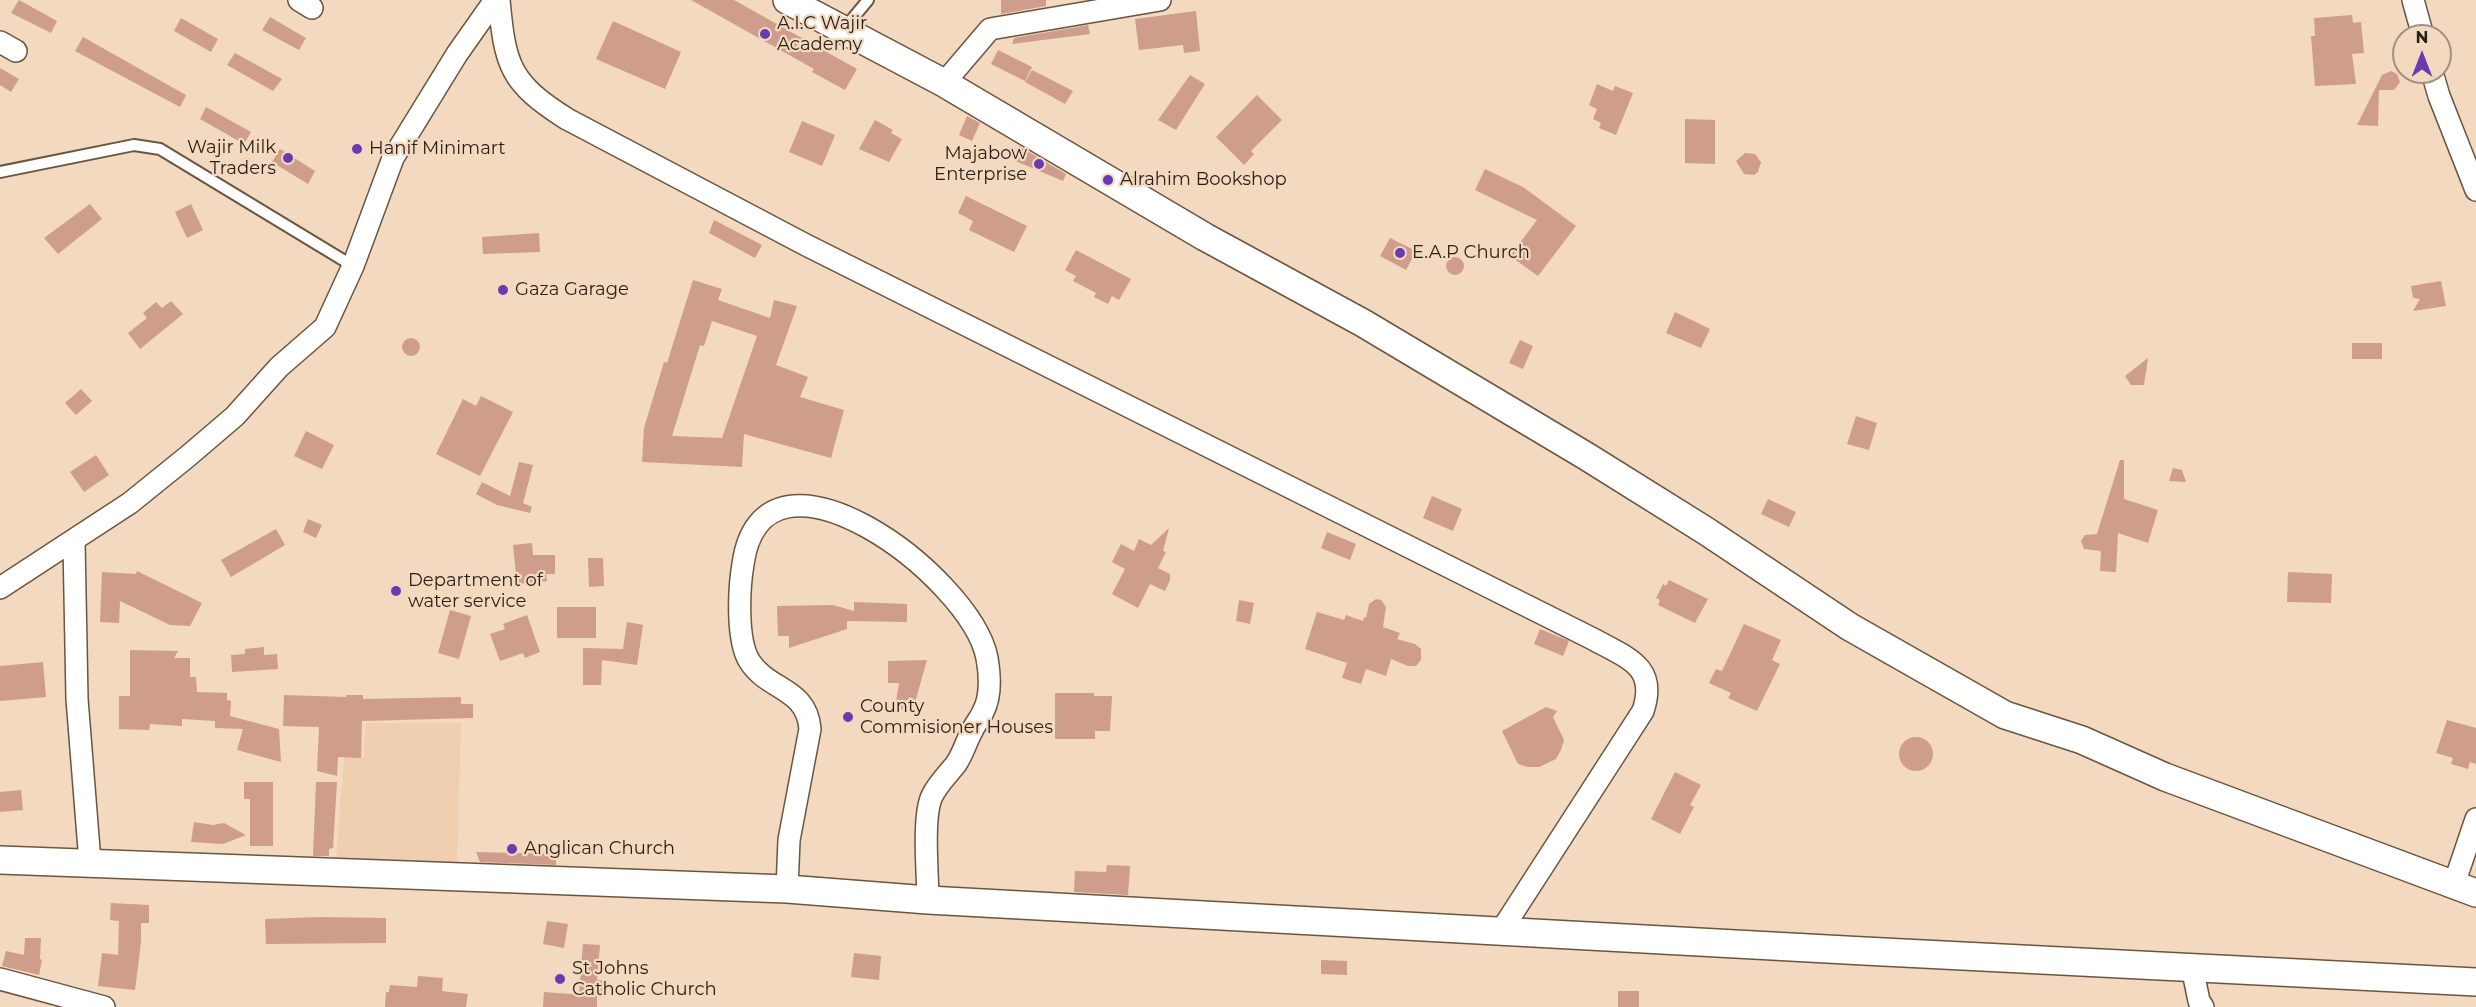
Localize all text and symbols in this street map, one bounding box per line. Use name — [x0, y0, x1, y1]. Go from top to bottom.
place label: A.I.C Wajir Academy — [777, 13, 867, 56]
north arrow — [2392, 24, 2452, 84]
marker: A.I.C Wajir Academy — [758, 27, 772, 41]
text: N — [2416, 28, 2428, 47]
place label: Wajir Milk Traders — [187, 137, 276, 180]
place label: Hanif Minimart — [369, 138, 506, 160]
marker: Hanif Minimart — [350, 142, 364, 156]
place label: Majabow Enterprise — [934, 143, 1027, 186]
marker: Wajir Milk Traders — [281, 151, 295, 165]
marker: Majabow Enterprise — [1032, 157, 1046, 171]
place label: Alrahim Bookshop — [1120, 169, 1287, 191]
marker: Alrahim Bookshop — [1101, 173, 1115, 187]
place label: E.A.P Church — [1412, 242, 1530, 264]
marker: E.A.P Church — [1393, 246, 1407, 260]
place label: Gaza Garage — [515, 279, 629, 301]
marker: Gaza Garage — [496, 283, 510, 297]
place label: Department of water service — [408, 570, 543, 612]
marker: Department of water service — [389, 584, 403, 598]
place label: County Commisioner Houses — [860, 696, 1053, 738]
marker: County Commisioner Houses — [841, 710, 855, 724]
place label: Anglican Church — [524, 838, 675, 860]
marker: Anglican Church — [505, 842, 519, 856]
place label: St Johns Catholic Church — [572, 958, 717, 1000]
marker: St Johns Catholic Church — [553, 972, 567, 986]

